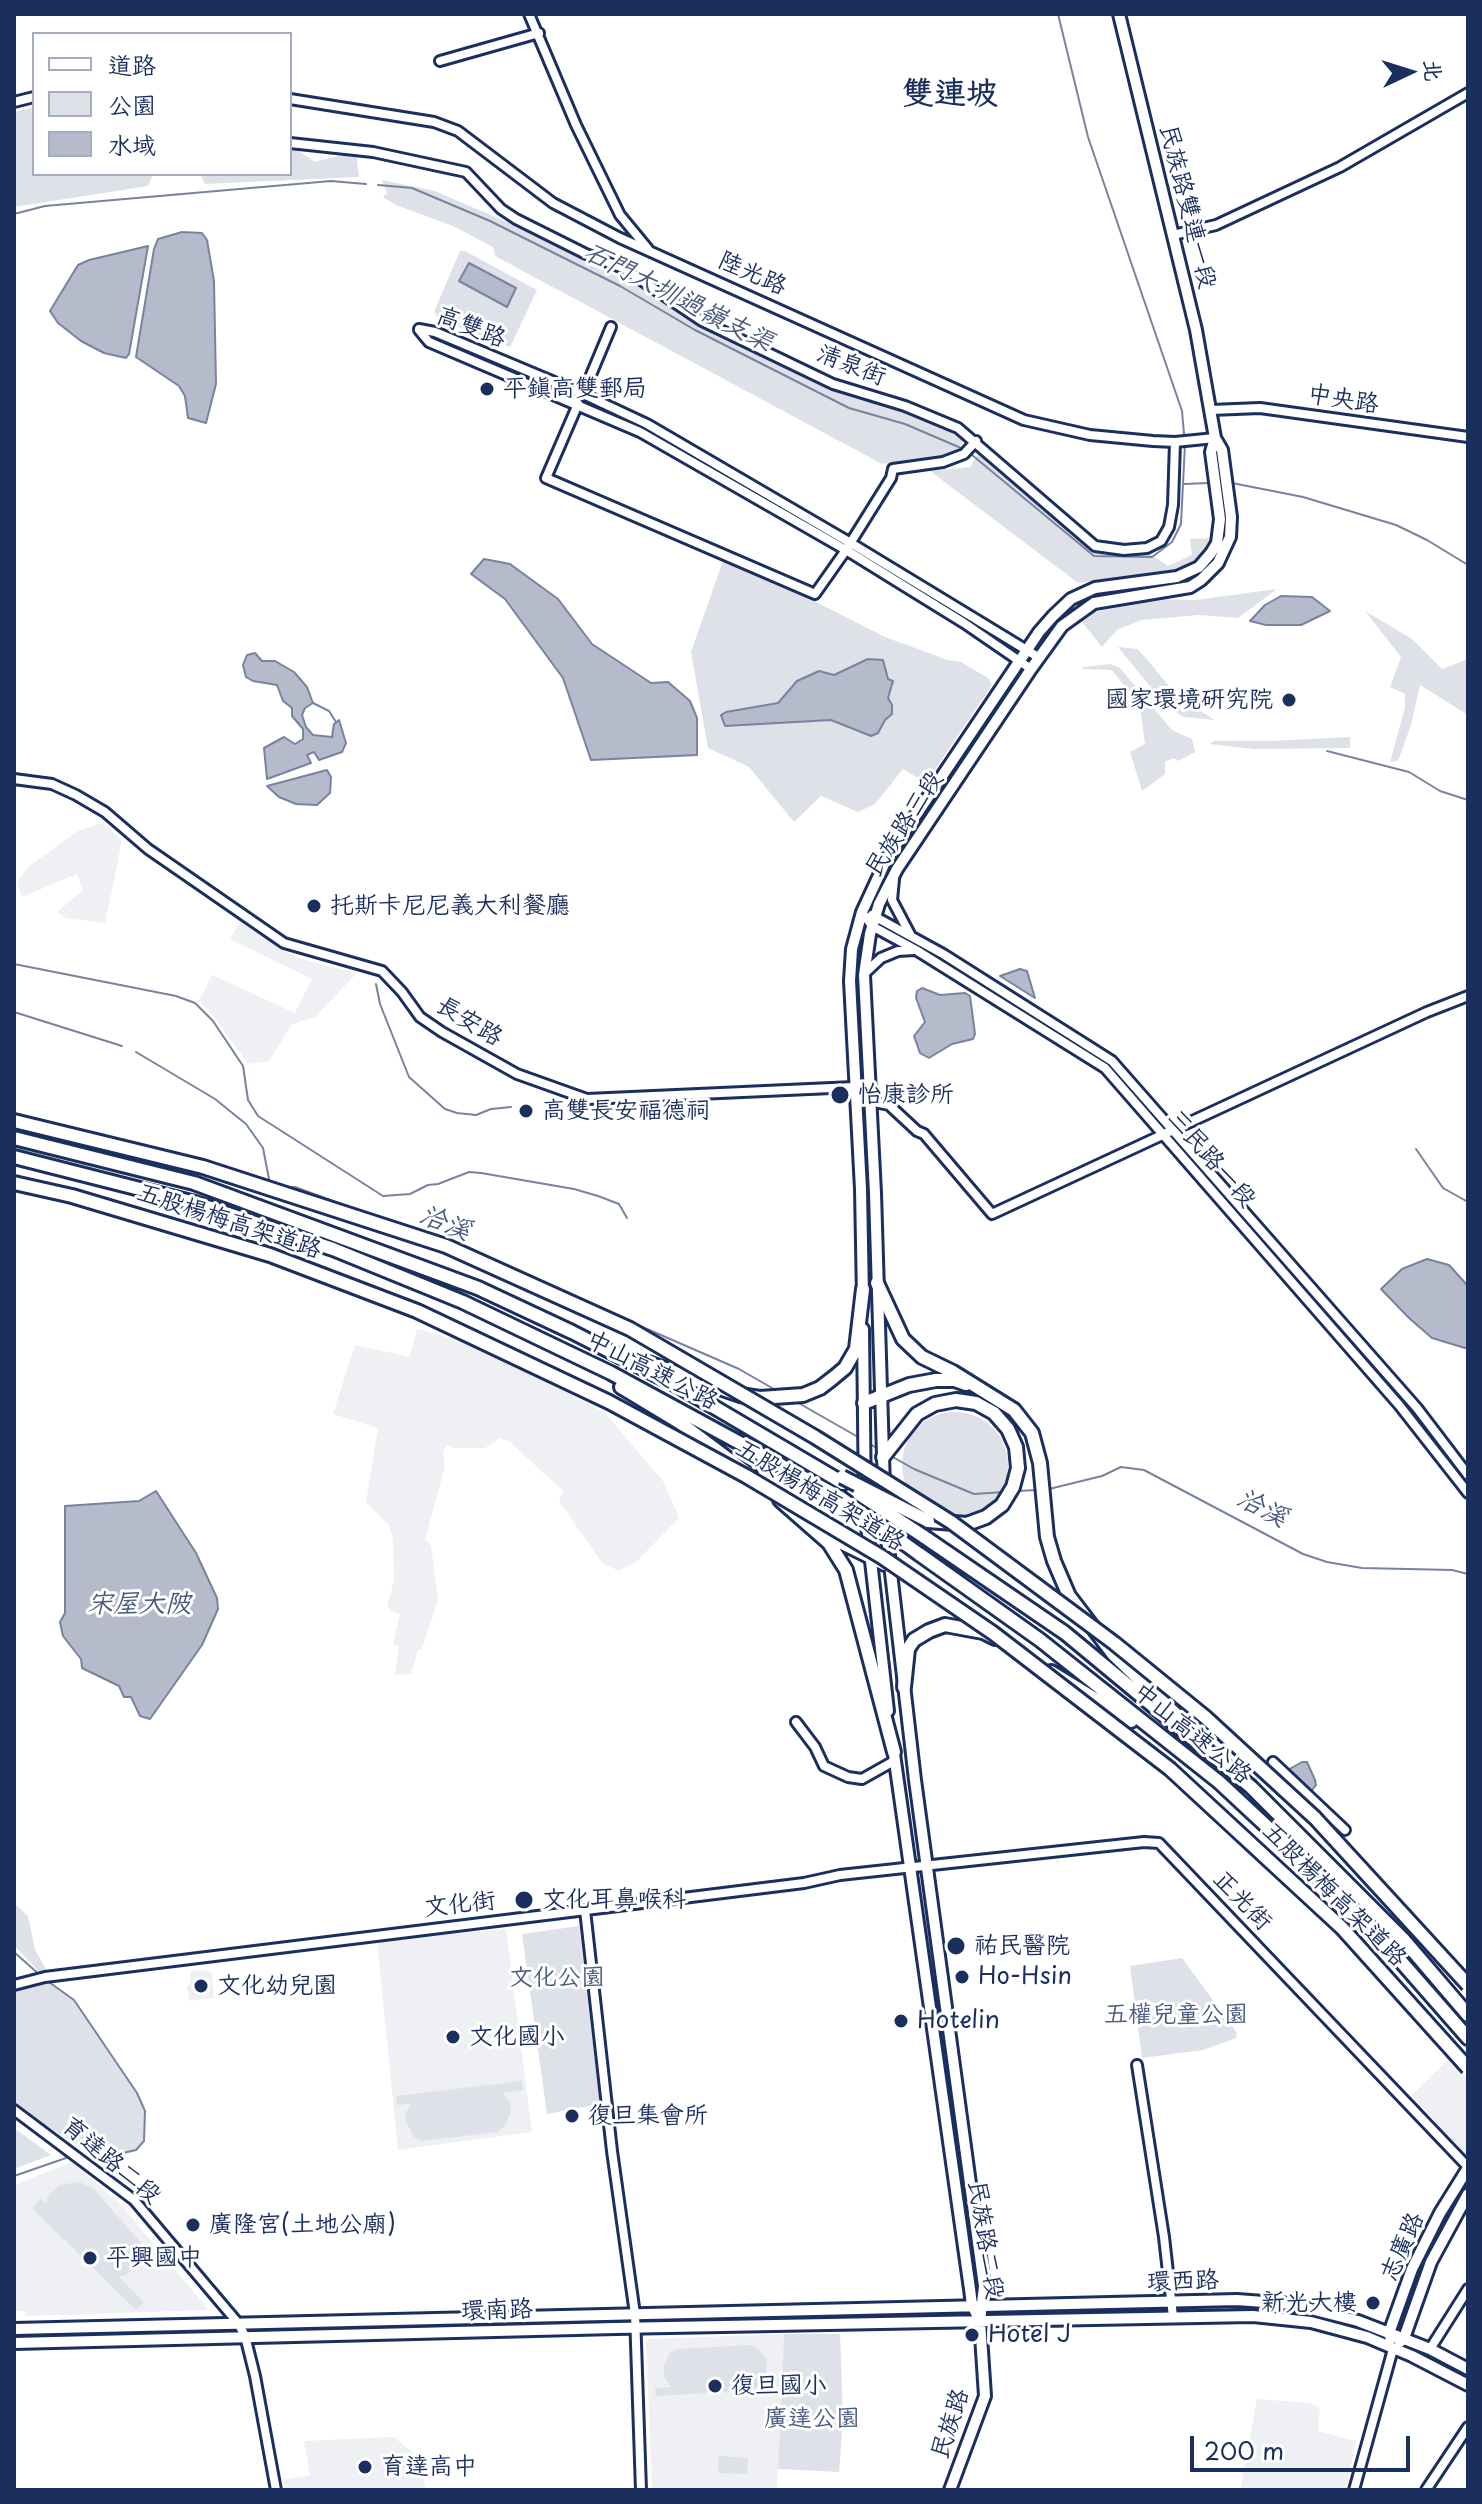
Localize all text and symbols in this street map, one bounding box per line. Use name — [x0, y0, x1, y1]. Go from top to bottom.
legend — [32, 32, 292, 176]
north arrow — [1370, 32, 1450, 112]
text: 道路 — [108, 46, 156, 82]
text: 北 — [1417, 58, 1452, 82]
district label: 雙連坡 — [902, 76, 998, 114]
text: 公園 — [108, 86, 156, 122]
street label: 民族路雙連一段 — [1153, 122, 1221, 292]
text: 水域 — [108, 126, 156, 162]
water label: 石門大圳過嶺支渠 — [578, 237, 778, 359]
street label: 陸光路 — [713, 246, 791, 302]
street label: 高雙路 — [432, 302, 510, 354]
street label: 清泉街 — [812, 340, 890, 392]
place label: 平鎮高雙郵局 — [503, 375, 647, 403]
marker: 平鎮高雙郵局 — [478, 380, 496, 398]
street label: 中央路 — [1305, 380, 1381, 420]
place label: 國家環境研究院 — [1105, 686, 1273, 714]
marker: 國家環境研究院 — [1280, 691, 1298, 709]
street label: 民族路三段 — [860, 766, 950, 882]
place label: 托斯卡尼尼義大利餐廳 — [330, 892, 570, 920]
marker: 托斯卡尼尼義大利餐廳 — [305, 897, 323, 915]
street label: 長安路 — [431, 991, 507, 1053]
place label: 怡康診所 — [858, 1081, 954, 1109]
marker: 怡康診所 — [829, 1084, 851, 1106]
place label: 高雙長安福德祠 — [542, 1097, 710, 1125]
marker: 高雙長安福德祠 — [517, 1102, 535, 1120]
street label: 三民路一段 — [1161, 1104, 1261, 1214]
street label: 五股楊梅高架道路 — [133, 1179, 325, 1265]
water label: 洽溪 — [415, 1200, 475, 1248]
street label: 中山高速公路 — [581, 1325, 723, 1417]
street label: 五股楊梅高架道路 — [730, 1434, 910, 1558]
water label: 洽溪 — [1232, 1483, 1292, 1535]
water label: 宋屋大陂 — [87, 1589, 191, 1621]
street label: 中山高速公路 — [1127, 1677, 1257, 1791]
street label: 五股楊梅高架道路 — [1256, 1817, 1412, 1973]
street label: 正光街 — [1207, 1865, 1277, 1937]
place label: 文化耳鼻喉科 — [542, 1886, 686, 1914]
street label: 文化街 — [423, 1887, 497, 1923]
marker: 文化耳鼻喉科 — [513, 1889, 535, 1911]
place label: 祐民醫院 — [974, 1932, 1070, 1960]
marker: 祐民醫院 — [945, 1935, 967, 1957]
place label: Ho-Hsin — [978, 1963, 1072, 1991]
park label: 文化公園 — [509, 1964, 605, 1992]
marker: Ho-Hsin — [953, 1968, 971, 1986]
place label: 文化幼兒園 — [217, 1972, 337, 2000]
marker: 文化幼兒園 — [192, 1977, 210, 1995]
park label: 五權兒童公園 — [1104, 2001, 1248, 2029]
place label: Hotelin — [917, 2007, 1000, 2035]
marker: Hotelin — [892, 2012, 910, 2030]
place label: 文化國小 — [469, 2023, 565, 2051]
marker: 文化國小 — [444, 2028, 462, 2046]
place label: 復旦集會所 — [588, 2102, 708, 2130]
marker: 復旦集會所 — [563, 2107, 581, 2125]
street label: 育達路二段 — [56, 2111, 166, 2211]
street label: 民族路二段 — [961, 2178, 1009, 2302]
street label: 志廣路 — [1375, 2208, 1431, 2286]
place label: 廣隆宮(土地公廟) — [209, 2211, 396, 2239]
marker: 廣隆宮(土地公廟) — [184, 2216, 202, 2234]
place label: 平興國中 — [106, 2244, 202, 2272]
marker: 平興國中 — [81, 2249, 99, 2267]
street label: 環西路 — [1147, 2266, 1219, 2298]
place label: 新光大樓 — [1261, 2289, 1357, 2317]
marker: 新光大樓 — [1364, 2294, 1382, 2312]
street label: 環南路 — [461, 2295, 533, 2327]
place label: Hotel J — [988, 2321, 1071, 2349]
marker: Hotel J — [963, 2326, 981, 2344]
place label: 復旦國小 — [731, 2372, 827, 2400]
marker: 復旦國小 — [706, 2377, 724, 2395]
street label: 民族路 — [926, 2385, 976, 2463]
park label: 廣達公園 — [764, 2405, 860, 2433]
scale bar — [1194, 2420, 1414, 2470]
text: 200 m — [1204, 2432, 1284, 2468]
place label: 育達高中 — [381, 2453, 477, 2481]
marker: 育達高中 — [356, 2458, 374, 2476]

